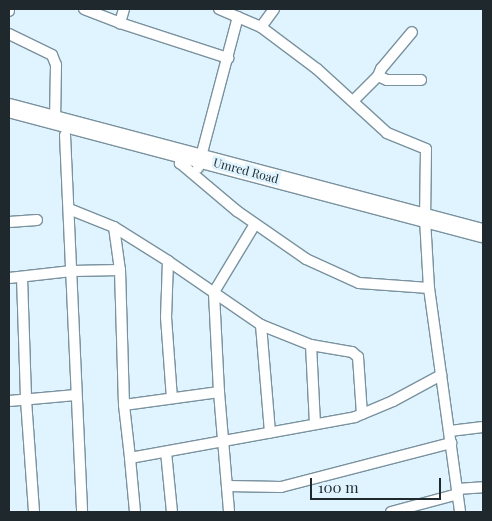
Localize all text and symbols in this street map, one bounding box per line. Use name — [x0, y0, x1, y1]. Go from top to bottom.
street label: Umred Road — [212, 155, 280, 187]
scale bar — [312, 468, 443, 500]
text: 100 m — [318, 477, 359, 497]

